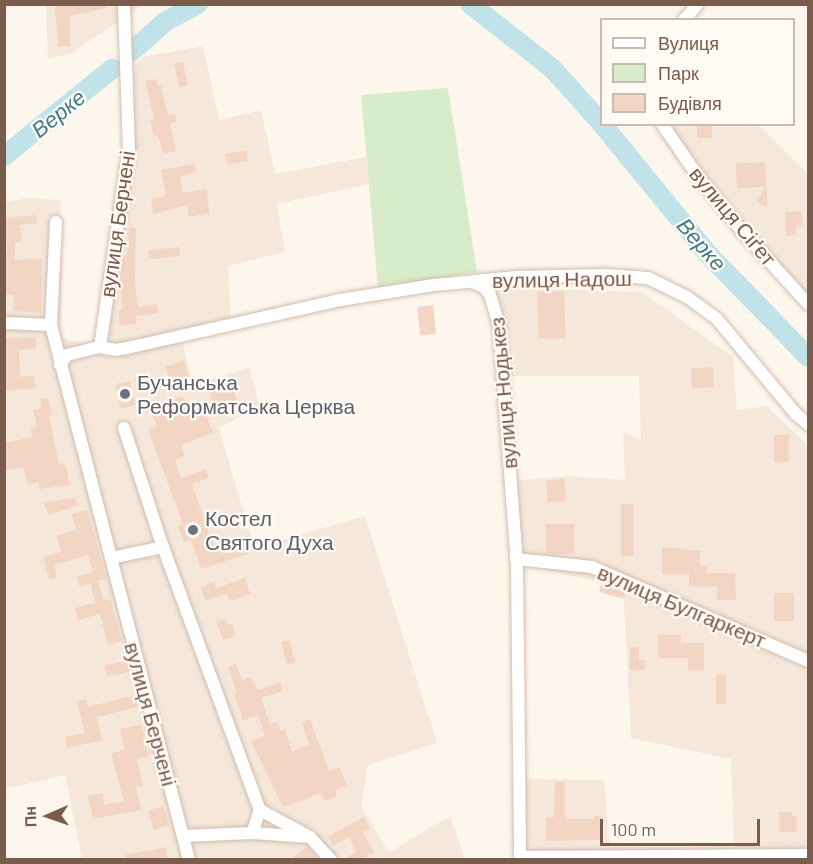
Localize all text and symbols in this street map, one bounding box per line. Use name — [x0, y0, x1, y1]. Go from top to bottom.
legend — [600, 18, 795, 126]
text: Вулиця — [658, 32, 719, 54]
text: Парк — [658, 62, 699, 84]
water label: Верке — [26, 83, 90, 143]
text: Будівля — [658, 92, 722, 114]
street label: вулиця Берчені — [94, 149, 140, 299]
street label: вулиця Сіґет — [684, 161, 782, 271]
water label: Верке — [672, 212, 732, 276]
street label: вулиця Надош — [492, 265, 632, 293]
street label: вулиця Нодькез — [484, 316, 522, 470]
place label: Бучанська Реформатська Церква — [137, 369, 355, 419]
marker: Бучанська Реформатська Церква — [118, 387, 132, 401]
place label: Костел Святого Духа — [205, 505, 334, 555]
marker: Костел Святого Духа — [186, 523, 200, 537]
street label: вулиця Булгаркерт — [594, 559, 770, 653]
street label: вулиця Берчені — [120, 639, 182, 789]
north arrow — [18, 786, 78, 846]
text: Пн — [20, 806, 39, 828]
scale bar — [603, 807, 764, 845]
text: 100 m — [611, 818, 656, 840]

